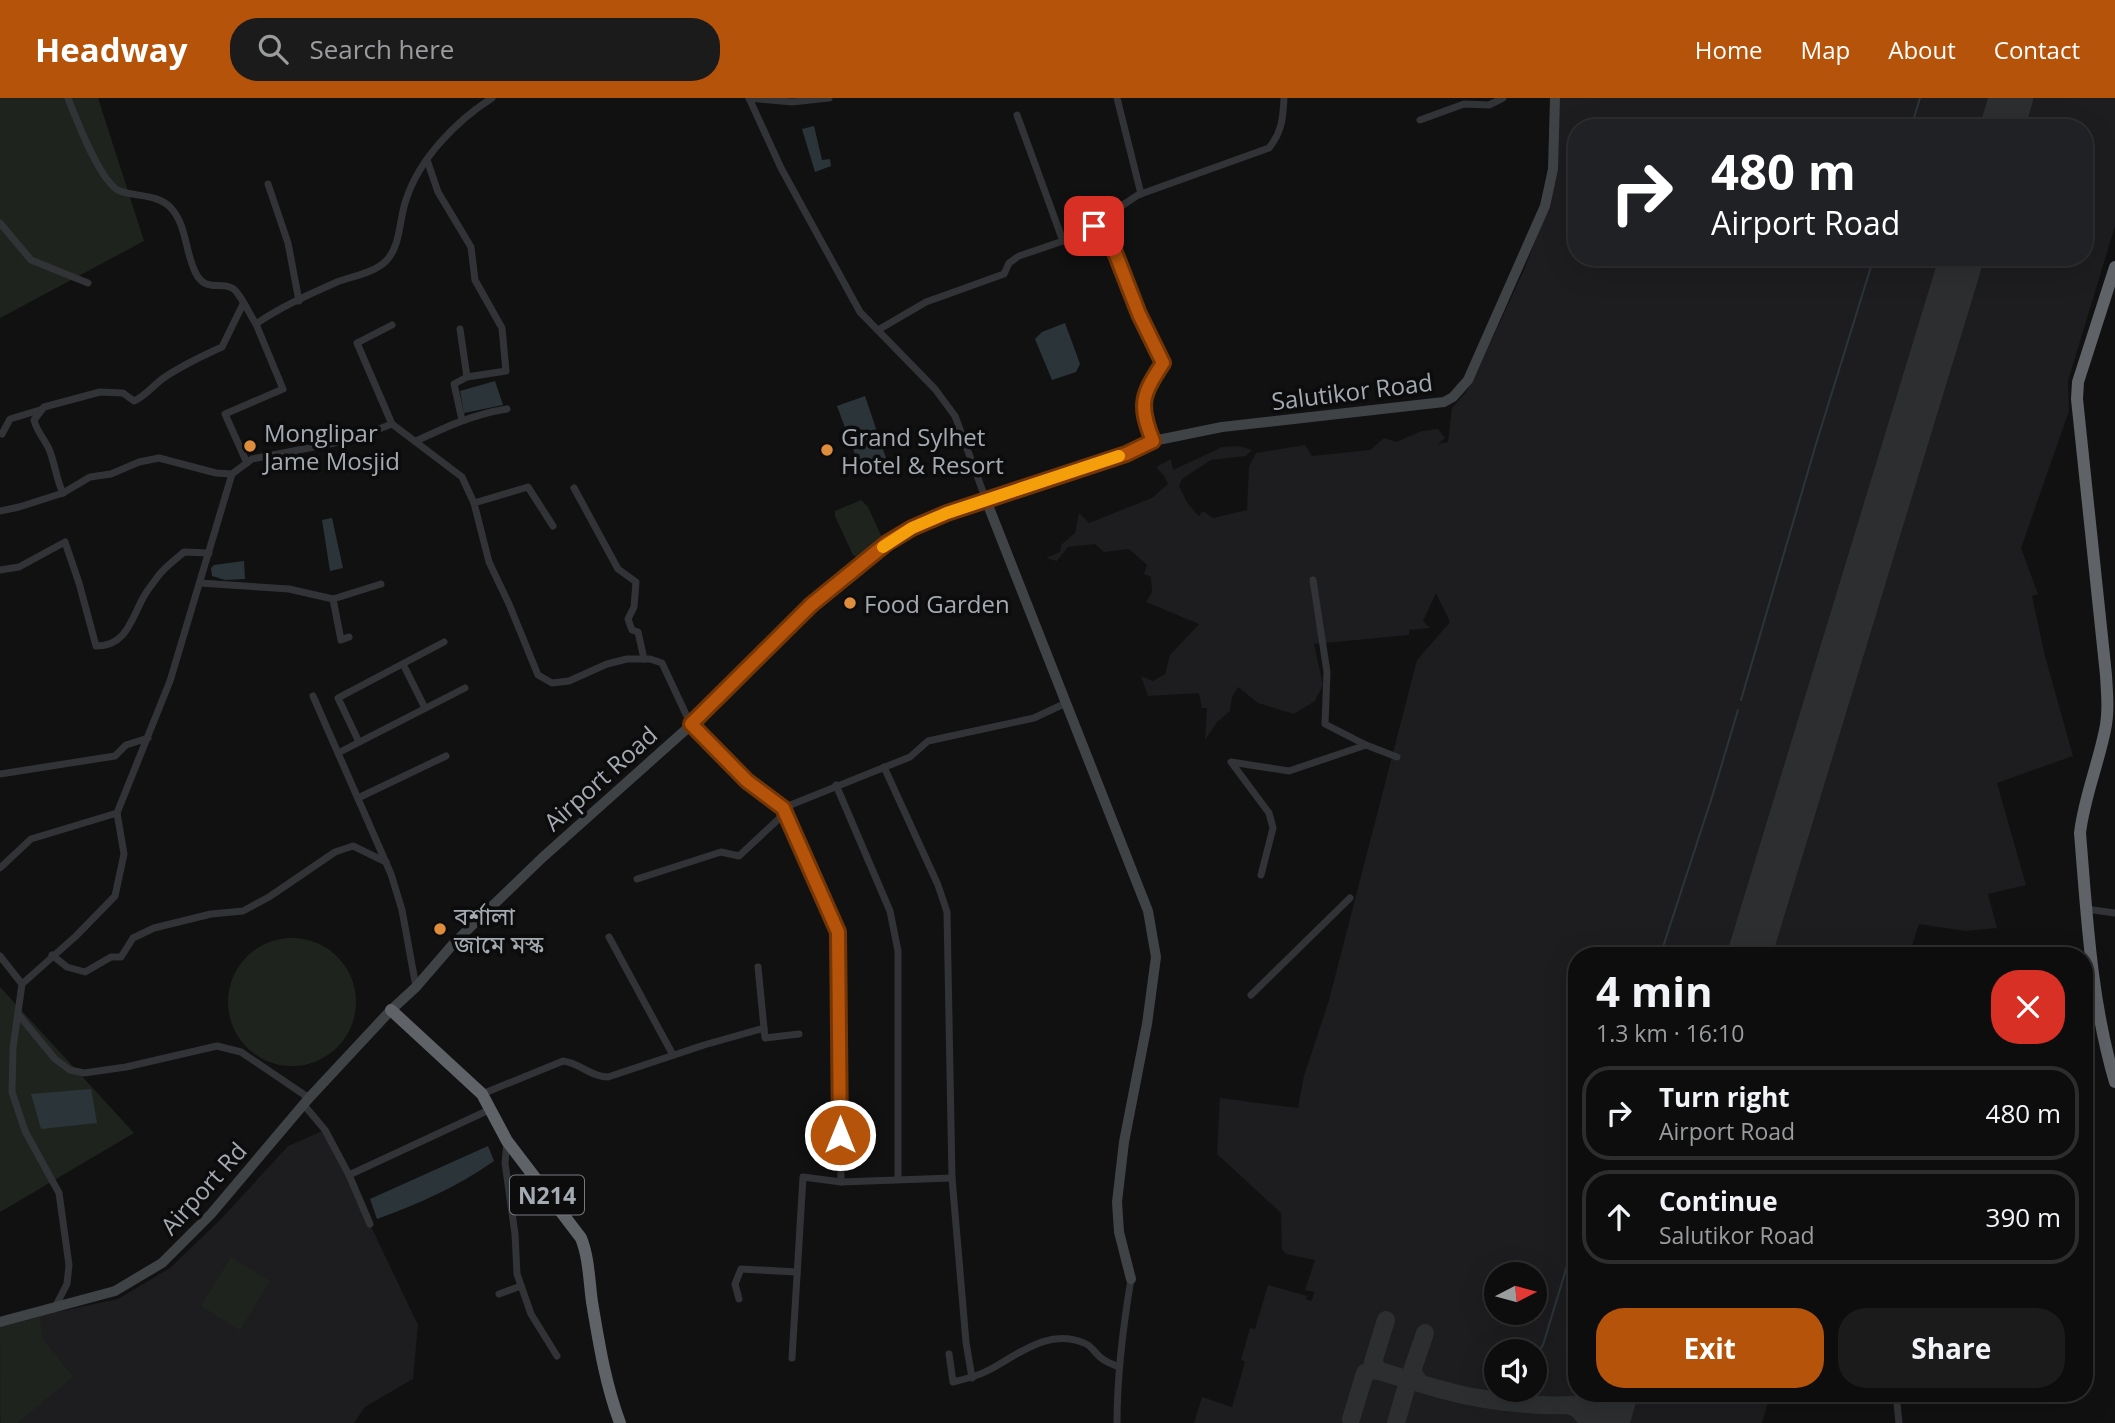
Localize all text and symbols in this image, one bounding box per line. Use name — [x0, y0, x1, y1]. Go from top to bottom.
search box — [230, 18, 720, 81]
text: Headway — [35, 27, 188, 72]
icon: search — [254, 30, 292, 68]
text: Search here — [310, 31, 454, 67]
text: Home — [1695, 33, 1763, 66]
text: Map — [1801, 33, 1850, 66]
text: About — [1888, 33, 1956, 66]
text: Contact — [1994, 33, 2080, 66]
text: 480 m — [1711, 138, 1856, 204]
icon: right — [1596, 147, 1687, 238]
pin — [1064, 196, 1124, 256]
text: Airport Road — [1711, 201, 1900, 244]
icon: arrive — [1075, 207, 1113, 245]
street label: Salutikor Road — [1269, 365, 1435, 417]
place label: Monglipar Jame Mosjid — [262, 416, 400, 477]
place label: Grand Sylhet Hotel & Resort — [841, 420, 1004, 481]
marker: Monglipar Jame Mosjid — [242, 438, 258, 454]
marker: Grand Sylhet Hotel & Resort — [819, 442, 835, 458]
place label: Food Garden — [864, 587, 1010, 620]
marker: Food Garden — [842, 595, 858, 611]
street label: Airport Road — [536, 718, 664, 838]
place label: বর্শালা জামে মস্ক — [453, 899, 544, 960]
marker: বর্শালা জামে মস্ক — [432, 921, 448, 937]
text: 4 min — [1596, 962, 1713, 1019]
button: close — [1991, 970, 2065, 1044]
text: 1.3 km · 16:10 — [1596, 1017, 1744, 1049]
text: Turn right — [1659, 1079, 1790, 1115]
icon: right — [1600, 1094, 1638, 1132]
text: 480 m — [1986, 1095, 2061, 1131]
position arrow — [803, 1098, 877, 1172]
text: Airport Road — [1659, 1115, 1795, 1147]
street label: Airport Rd — [153, 1135, 253, 1241]
road number: N214 — [510, 1176, 584, 1214]
text: Continue — [1659, 1183, 1778, 1219]
icon: ahead — [1600, 1198, 1638, 1236]
text: 390 m — [1986, 1199, 2061, 1235]
text: Salutikor Road — [1659, 1219, 1815, 1251]
north arrow — [1484, 1262, 1547, 1325]
map controls — [1484, 1262, 1547, 1402]
button: Exit — [1596, 1308, 1824, 1388]
button: Share — [1838, 1308, 2065, 1388]
button: sound — [1484, 1339, 1547, 1402]

